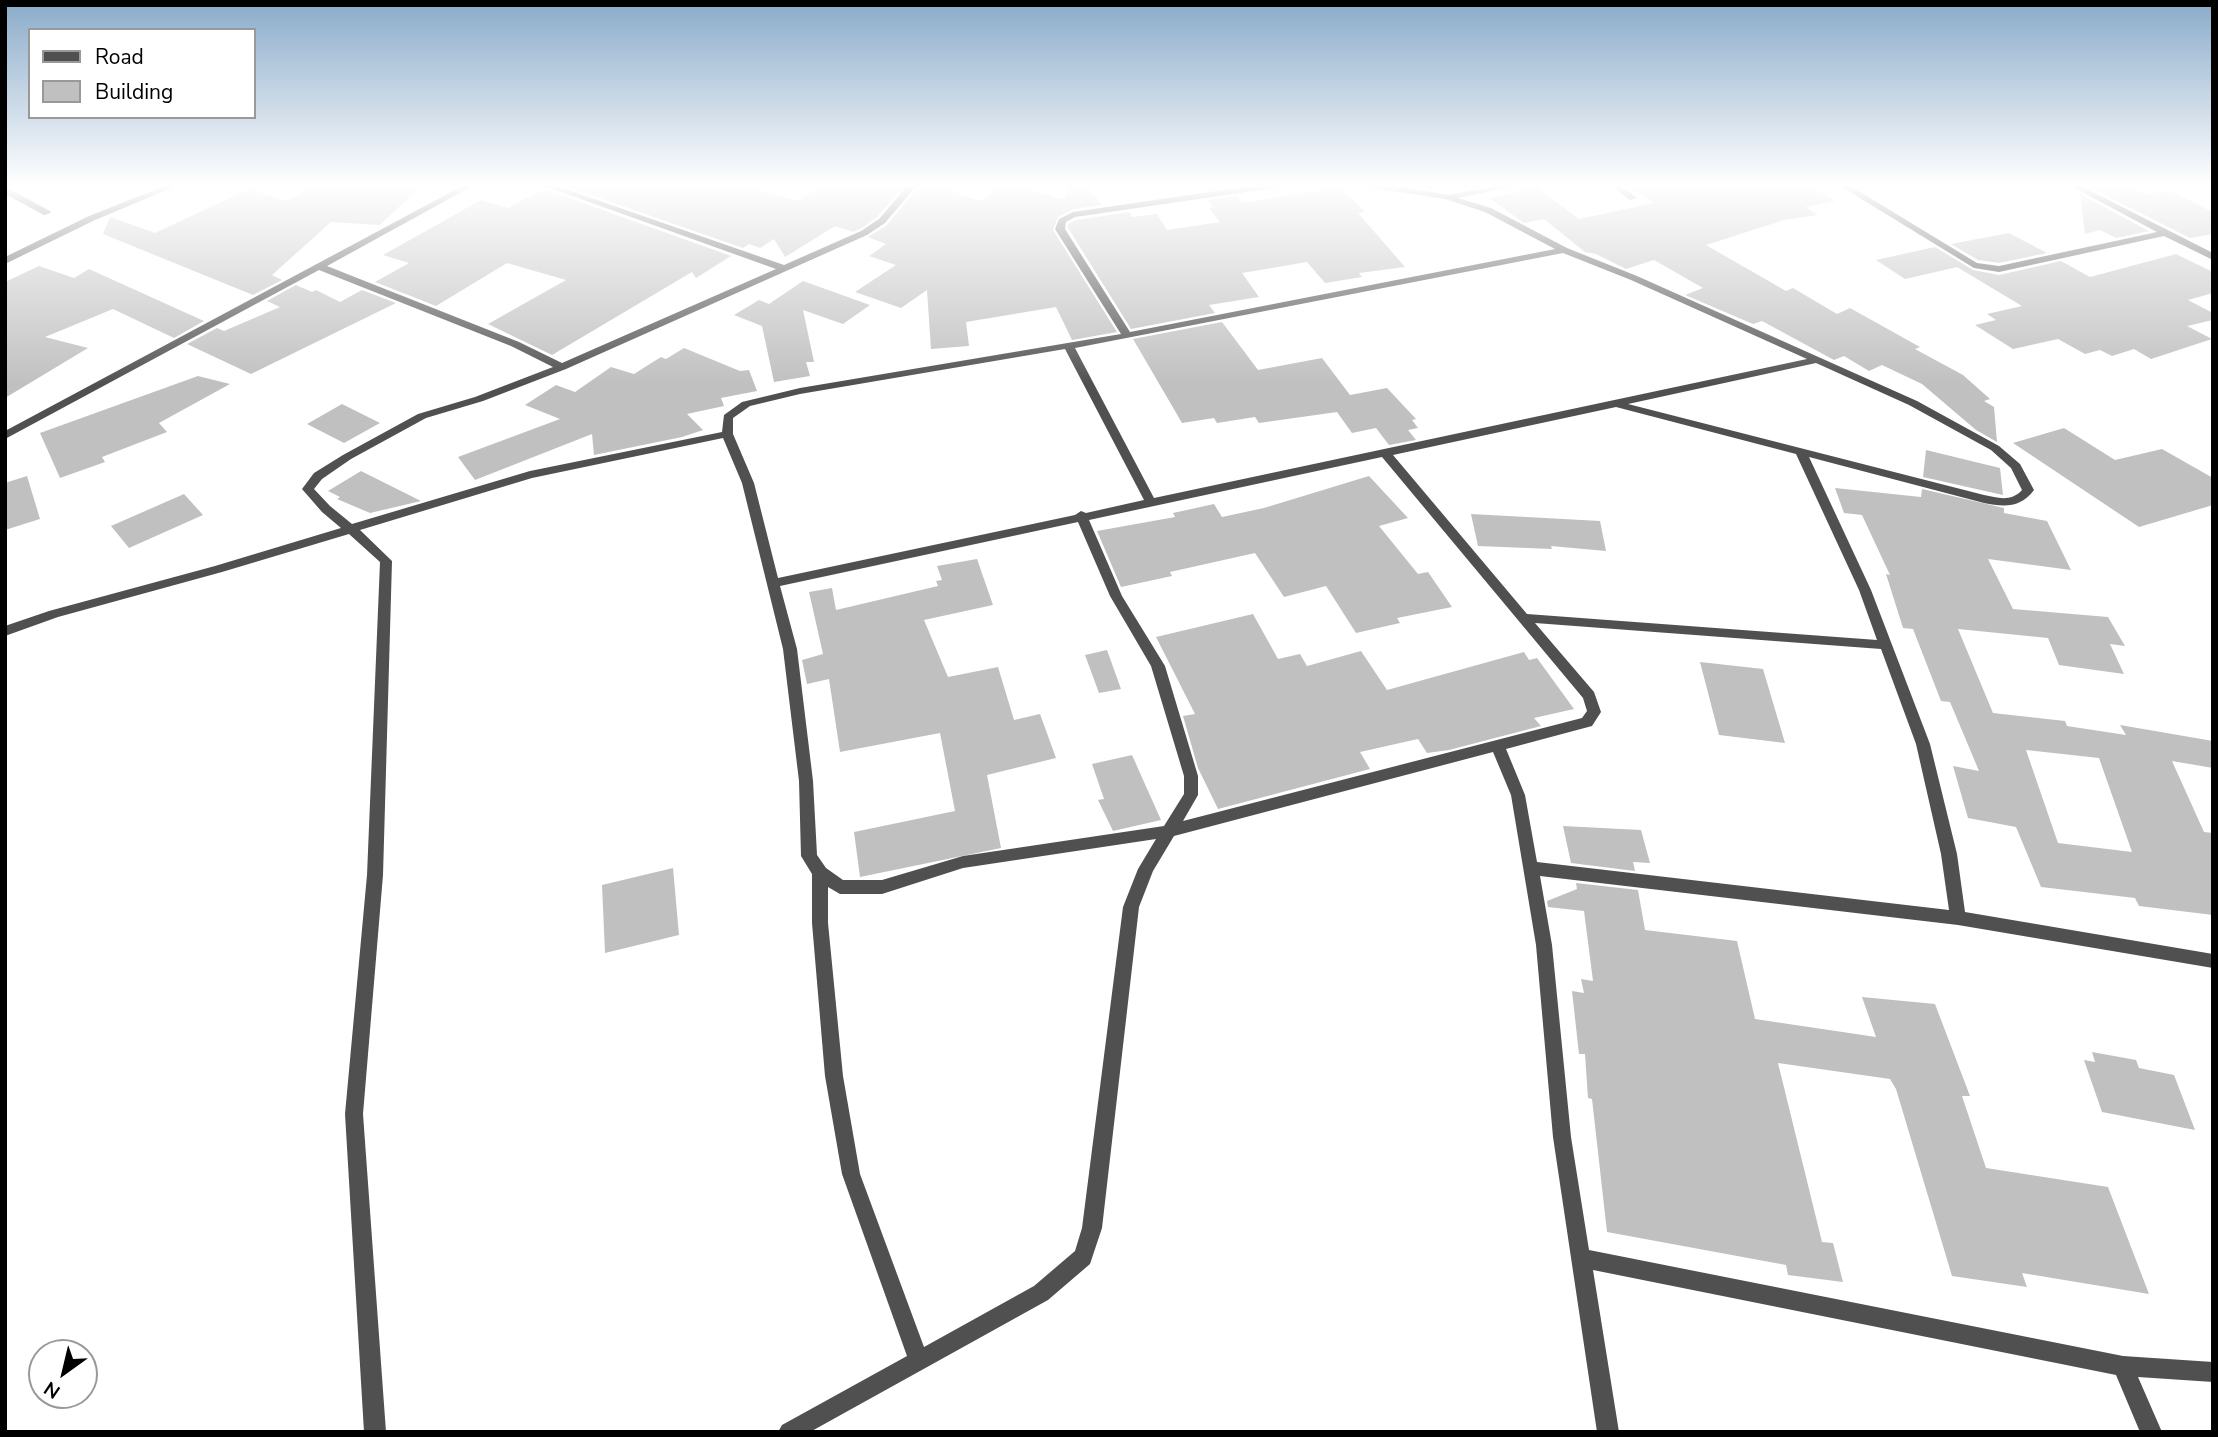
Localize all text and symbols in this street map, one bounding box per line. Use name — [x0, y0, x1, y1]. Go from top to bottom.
legend — [28, 28, 256, 119]
text: Road — [95, 43, 144, 71]
text: Building — [95, 78, 173, 106]
north arrow — [28, 1339, 98, 1409]
text: N — [39, 1375, 66, 1405]

